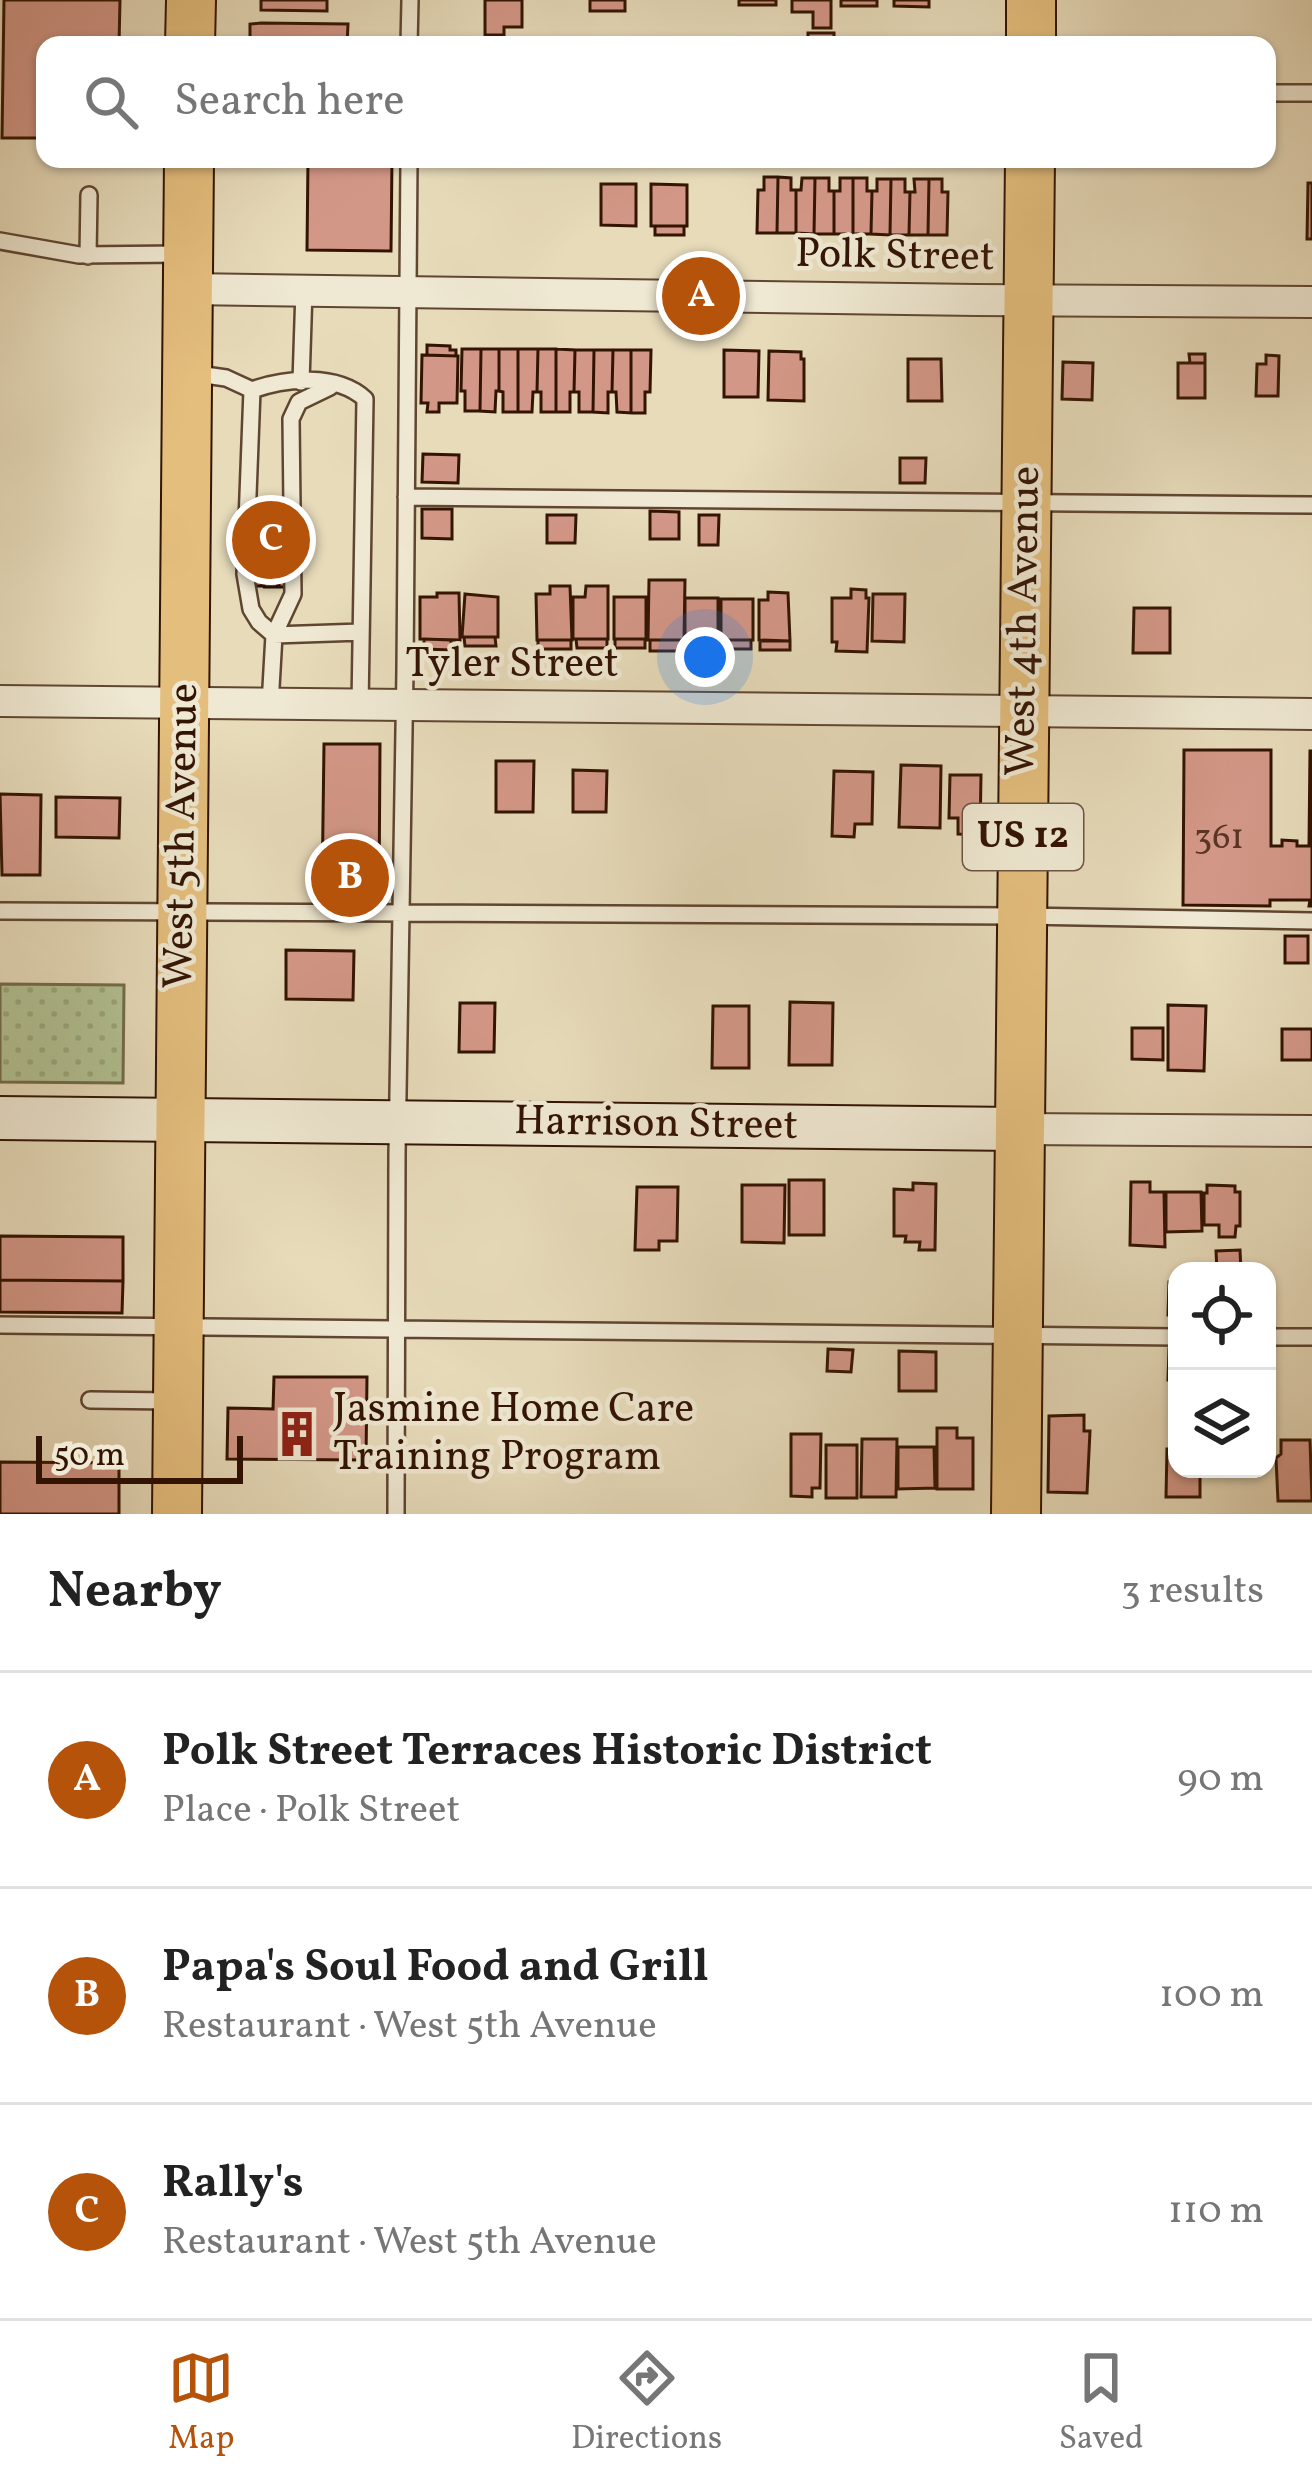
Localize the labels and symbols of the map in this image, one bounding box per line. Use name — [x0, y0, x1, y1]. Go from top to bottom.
street label: Polk Street — [795, 226, 995, 288]
pin: A — [662, 251, 740, 341]
street label: West 4th Avenue — [993, 465, 1057, 777]
pin: C — [232, 495, 310, 585]
your location — [675, 627, 735, 687]
street label: Tyler Street — [405, 636, 619, 695]
street label: West 5th Avenue — [151, 683, 215, 989]
road number: US 12 — [963, 804, 1083, 870]
house number: 361 — [1194, 814, 1244, 864]
pin: B — [311, 833, 389, 923]
street label: Harrison Street — [513, 1093, 799, 1157]
place label: Jasmine Home Care Training Program — [333, 1381, 694, 1488]
building icon: Jasmine Home Care Training Program — [272, 1409, 322, 1459]
scale bar — [36, 1430, 243, 1483]

